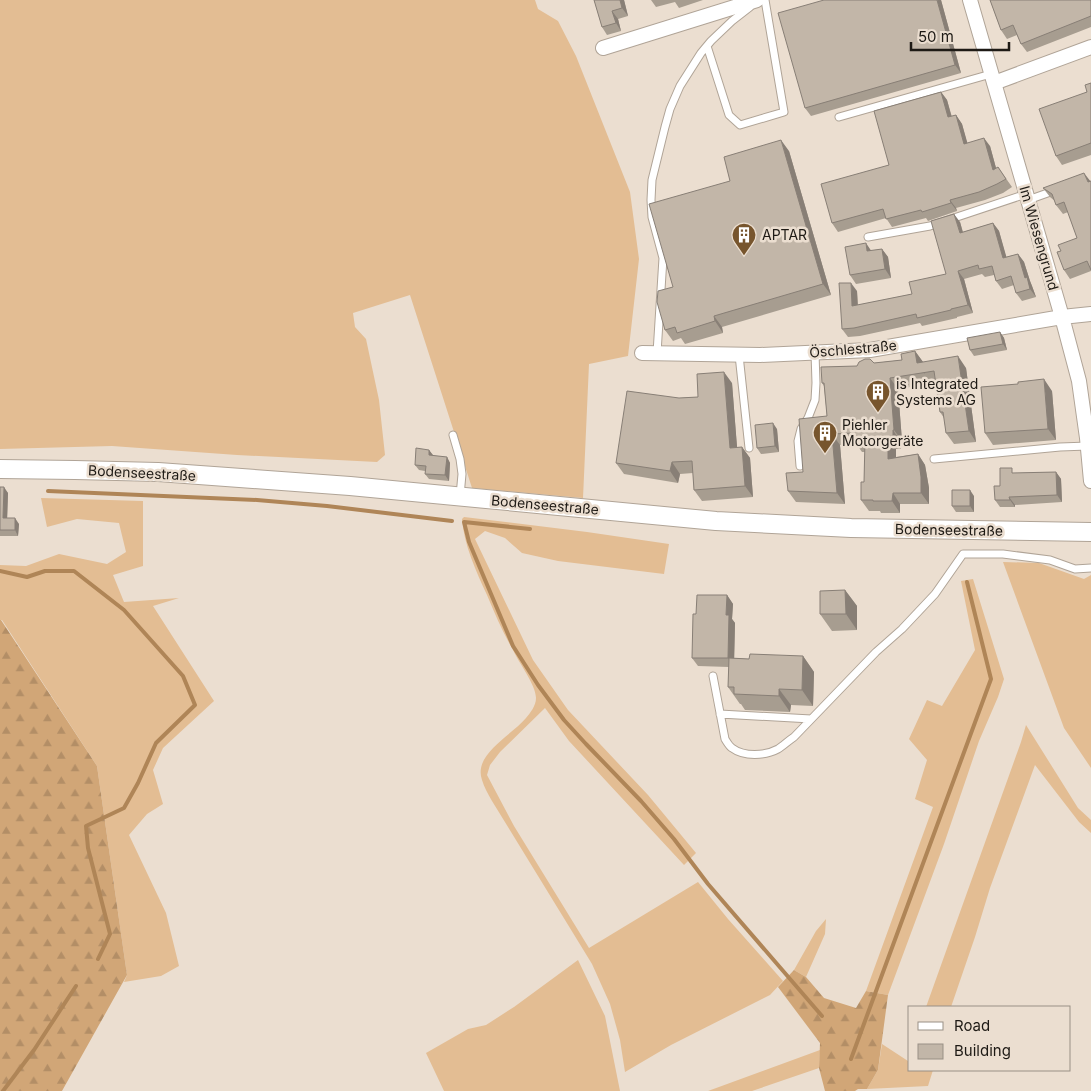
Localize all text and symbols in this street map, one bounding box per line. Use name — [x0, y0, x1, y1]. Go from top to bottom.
scale bar — [911, 20, 1008, 52]
text: 50 m — [918, 27, 954, 46]
street label: Im Wiesengrund — [1016, 184, 1063, 292]
building icon: APTAR — [731, 222, 757, 256]
place label: APTAR — [762, 226, 807, 243]
street label: Öschlestraße — [808, 336, 897, 361]
place label: is Integrated Systems AG — [896, 375, 978, 408]
building icon: is Integrated Systems AG — [865, 379, 891, 413]
place label: Piehler Motorgeräte — [842, 416, 923, 449]
building icon: Piehler Motorgeräte — [812, 420, 838, 454]
street label: Bodenseestraße — [88, 461, 196, 484]
street label: Bodenseestraße — [490, 491, 600, 518]
street label: Bodenseestraße — [895, 520, 1003, 539]
legend — [908, 1006, 1071, 1071]
text: Road — [954, 1016, 990, 1035]
text: Building — [954, 1041, 1011, 1060]

